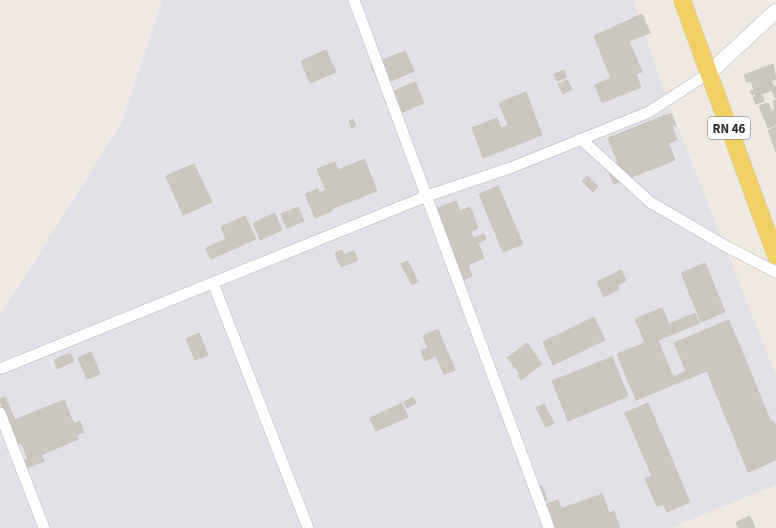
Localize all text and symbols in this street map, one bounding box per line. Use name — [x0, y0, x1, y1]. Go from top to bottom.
road number: RN 46 — [708, 117, 750, 139]

